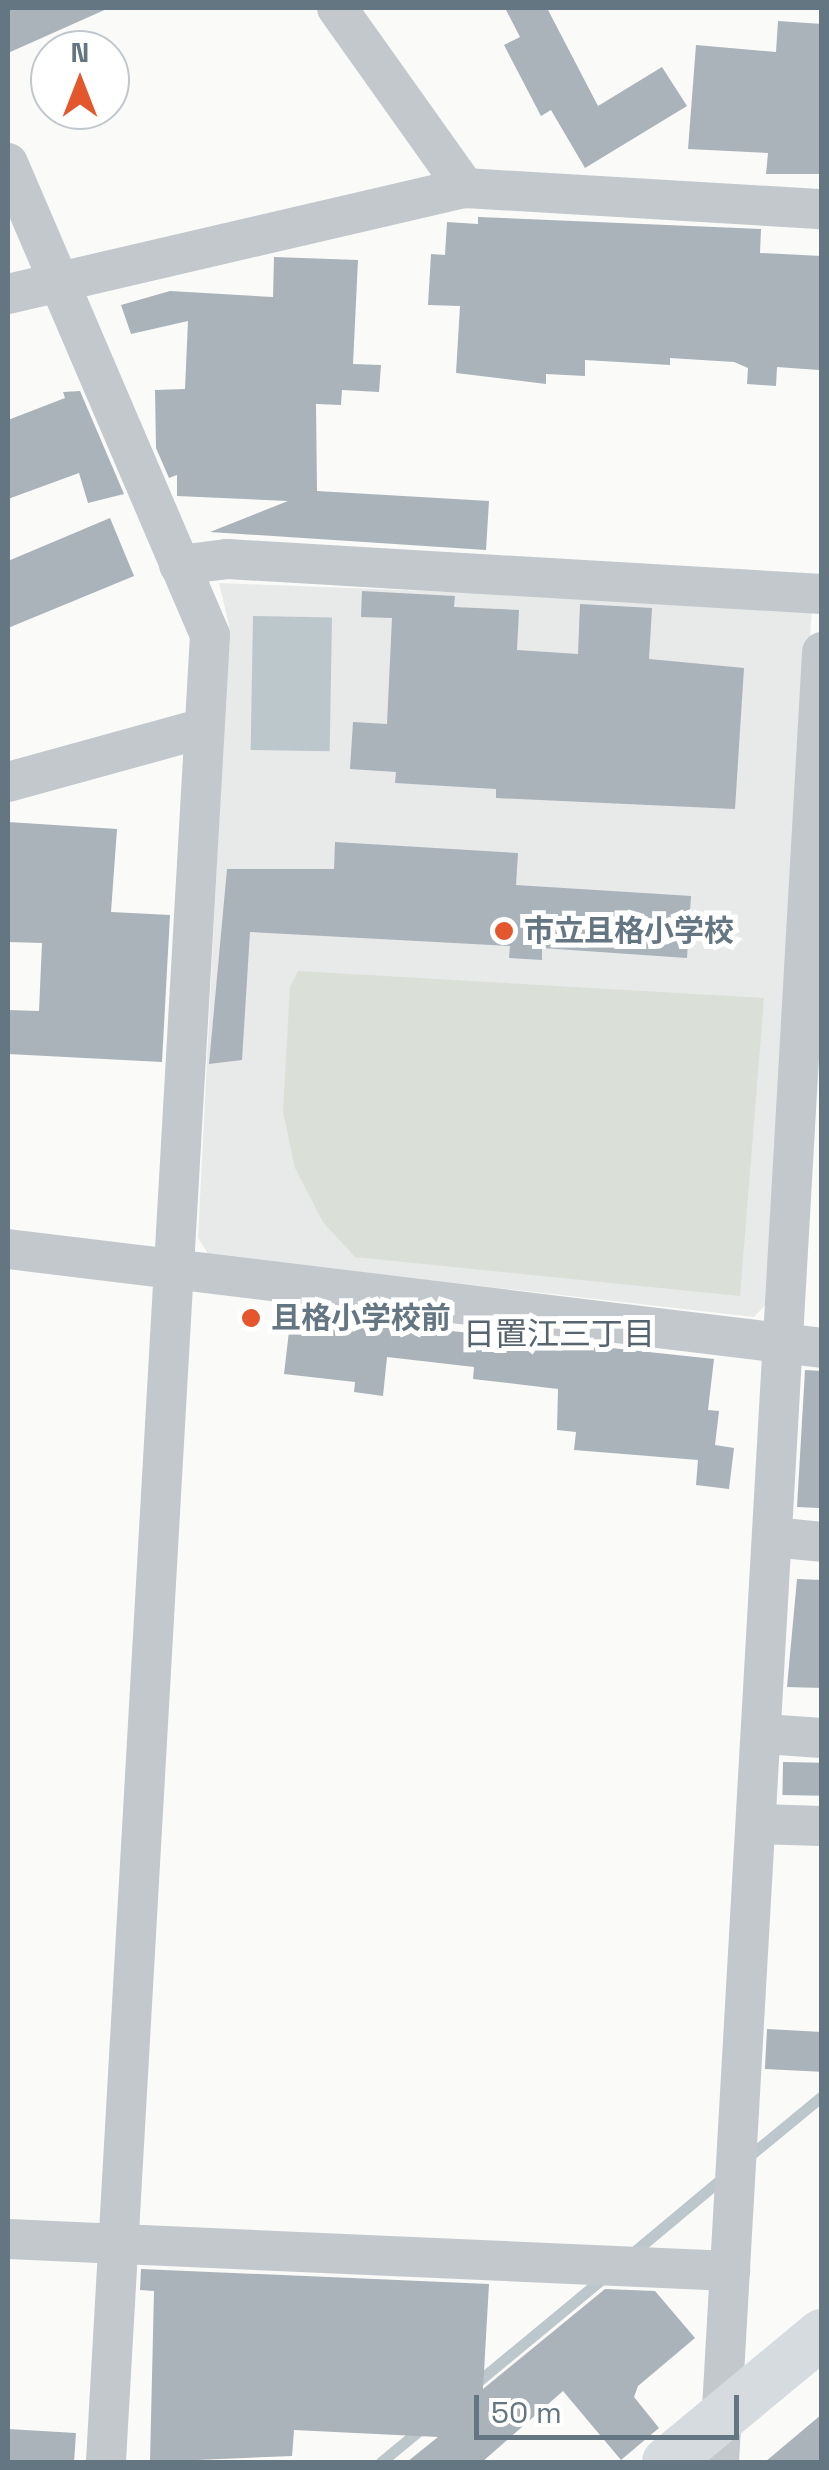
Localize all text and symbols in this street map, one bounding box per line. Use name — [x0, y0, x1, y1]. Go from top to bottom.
north arrow — [30, 30, 130, 130]
text: N — [71, 34, 89, 70]
place label: 市立且格小学校 — [524, 913, 734, 949]
marker: 市立且格小学校 — [493, 920, 515, 942]
place label: 且格小学校前 — [271, 1300, 451, 1336]
marker: 且格小学校前 — [240, 1307, 262, 1329]
district label: 日置江三丁目 — [463, 1315, 655, 1353]
scale bar — [479, 2375, 744, 2437]
text: 50 m — [491, 2393, 562, 2432]

